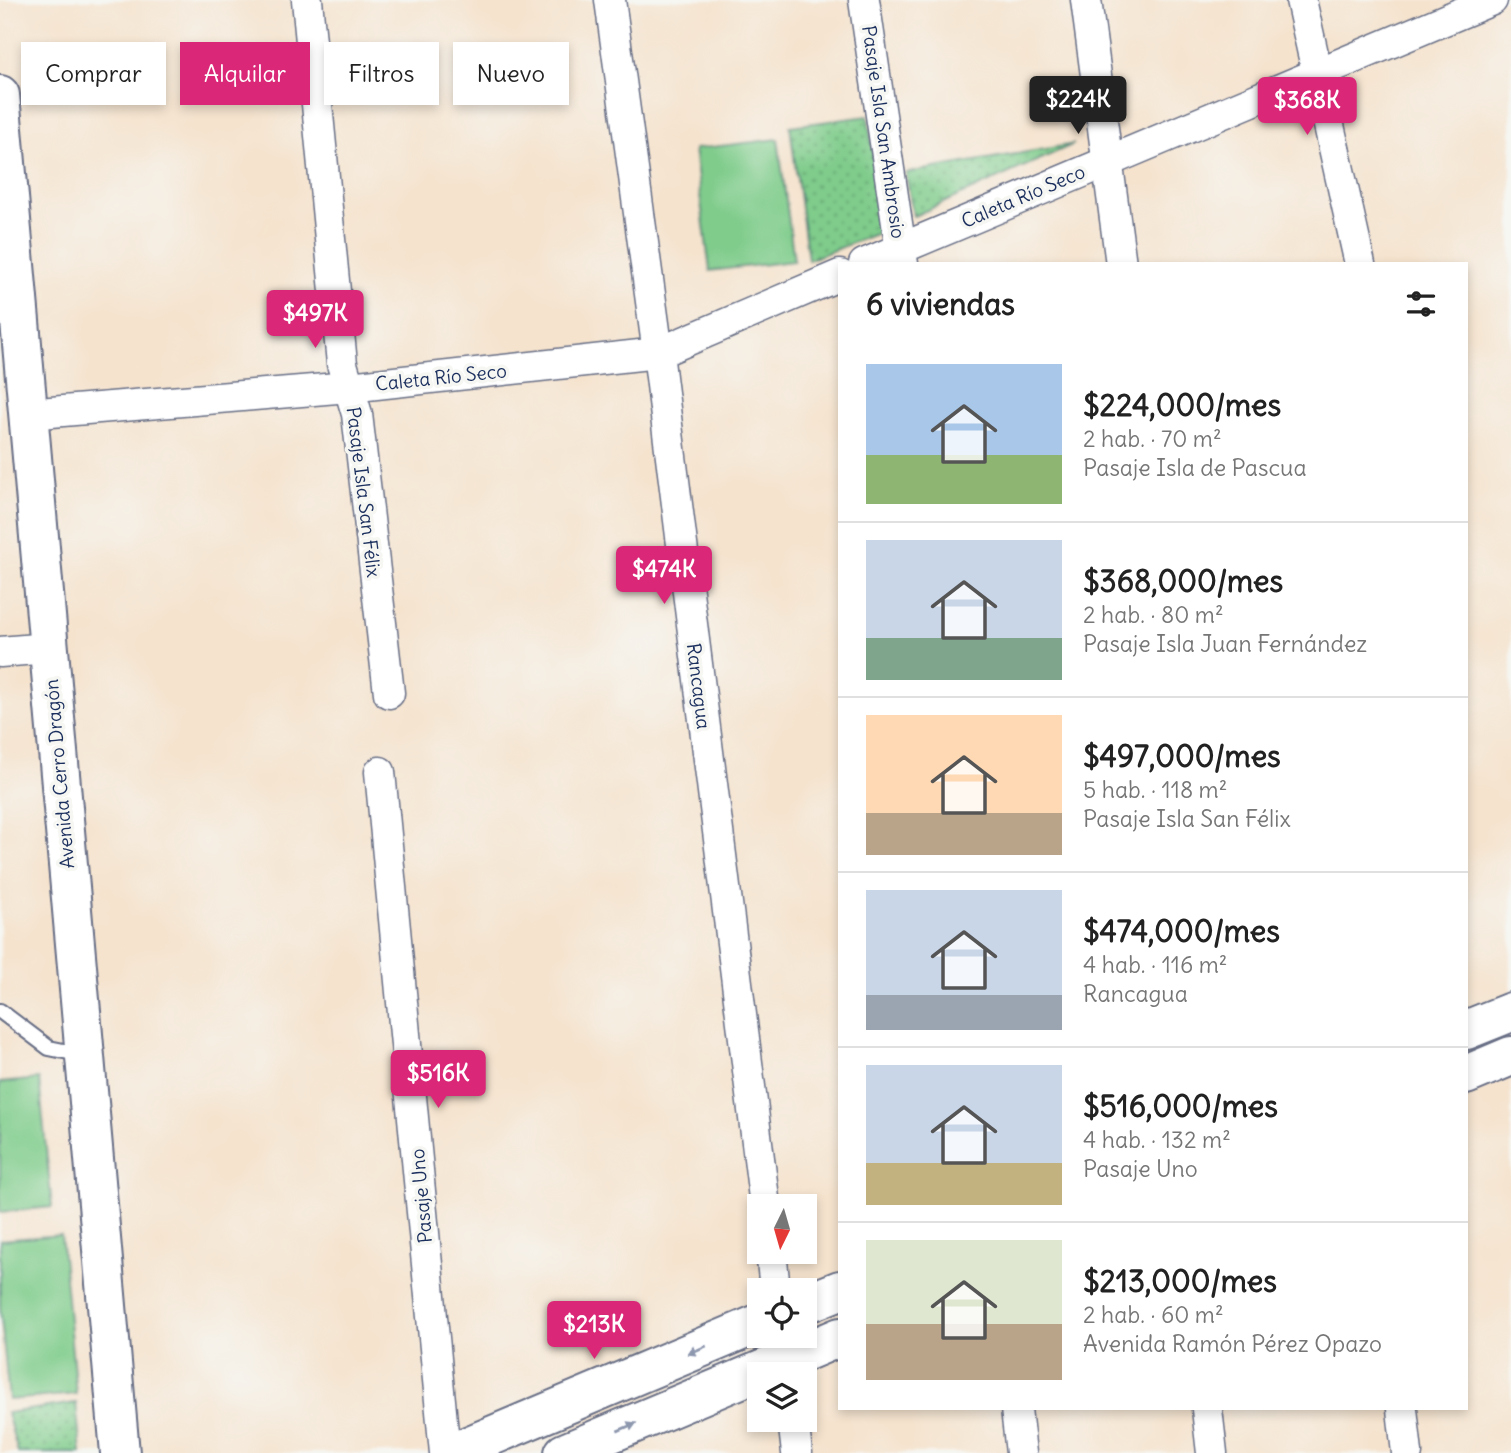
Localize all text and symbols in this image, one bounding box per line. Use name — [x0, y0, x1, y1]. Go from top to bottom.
street label: Pasaje Isla San Ambrosio — [857, 24, 911, 240]
chip: Comprar — [21, 42, 166, 105]
chip: Alquilar — [180, 42, 310, 105]
chip: Filtros — [324, 42, 439, 105]
chip: Nuevo — [453, 42, 569, 105]
pin: $224K — [1029, 76, 1127, 136]
pin: $368K — [1258, 78, 1356, 137]
text: $224K — [1045, 84, 1111, 113]
text: $368K — [1274, 85, 1340, 114]
street label: Caleta Río Seco — [958, 159, 1088, 233]
text: 6 viviendas — [866, 285, 1015, 323]
icon: filters — [1402, 285, 1440, 323]
pin: $497K — [266, 290, 364, 350]
text: $497K — [283, 298, 347, 327]
street label: Caleta Río Seco — [374, 358, 508, 396]
text: $224,000/mes — [1083, 386, 1281, 424]
icon: home — [922, 392, 1006, 476]
street label: Pasaje Isla San Félix — [342, 405, 386, 579]
text: 2 hab. · 70 m² — [1083, 424, 1222, 453]
text: Pasaje Isla de Pascua — [1083, 453, 1307, 482]
pin: $474K — [615, 546, 713, 606]
text: $474K — [632, 554, 696, 583]
text: $368,000/mes — [1083, 562, 1283, 600]
icon: home — [922, 568, 1006, 652]
text: 2 hab. · 80 m² — [1083, 600, 1224, 629]
text: Pasaje Isla Juan Fernández — [1083, 629, 1367, 658]
street label: Rancagua — [682, 642, 716, 731]
street label: Avenida Cerro Dragón — [39, 678, 79, 870]
text: $497,000/mes — [1083, 737, 1281, 775]
icon: home — [922, 743, 1006, 827]
text: 5 hab. · 118 m² — [1083, 775, 1227, 804]
text: Pasaje Isla San Félix — [1083, 804, 1291, 833]
text: $474,000/mes — [1083, 912, 1280, 950]
icon: home — [922, 918, 1006, 1002]
text: 4 hab. · 116 m² — [1083, 950, 1227, 979]
text: Rancagua — [1083, 979, 1188, 1008]
pin: $516K — [389, 1050, 487, 1110]
text: $516K — [407, 1058, 469, 1087]
text: $516,000/mes — [1083, 1087, 1278, 1125]
icon: home — [922, 1093, 1006, 1177]
text: 4 hab. · 132 m² — [1083, 1125, 1231, 1154]
street label: Pasaje Uno — [405, 1148, 437, 1244]
text: Pasaje Uno — [1083, 1154, 1198, 1183]
north arrow — [747, 1194, 817, 1264]
map controls — [747, 1194, 817, 1432]
text: $213,000/mes — [1083, 1262, 1277, 1300]
icon: home — [922, 1268, 1006, 1352]
button: locate — [747, 1278, 817, 1348]
text: 2 hab. · 60 m² — [1083, 1300, 1224, 1329]
pin: $213K — [545, 1302, 643, 1361]
text: $213K — [563, 1309, 625, 1338]
text: Avenida Ramón Pérez Opazo — [1083, 1329, 1382, 1358]
one-way arrow — [686, 1345, 707, 1356]
button: layers — [747, 1362, 817, 1432]
one-way arrow — [617, 1421, 638, 1432]

